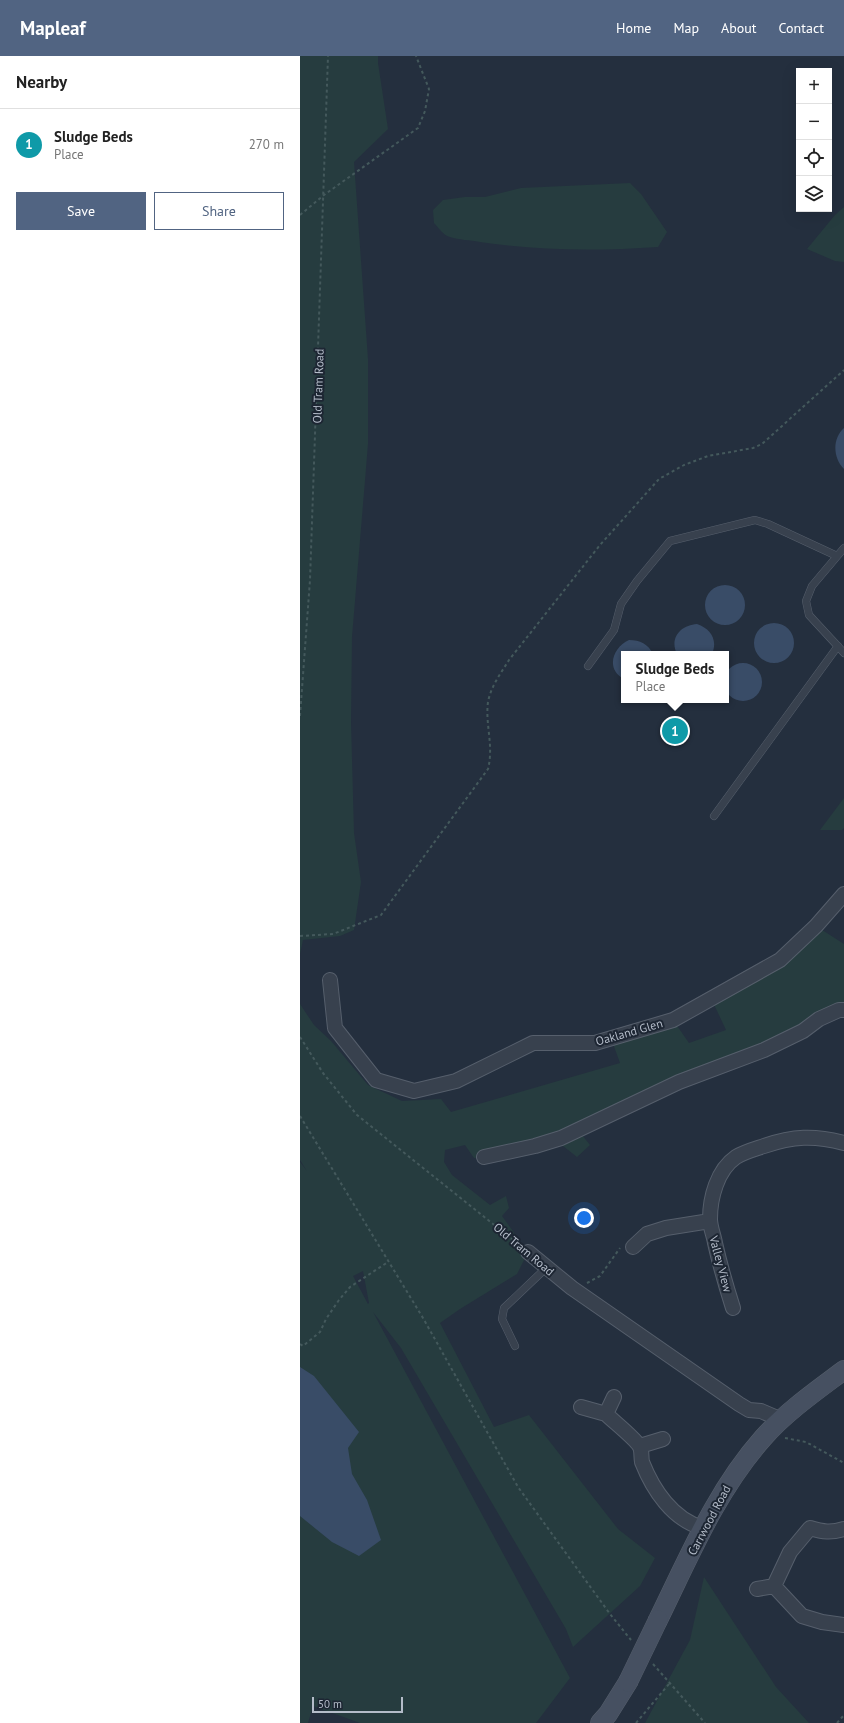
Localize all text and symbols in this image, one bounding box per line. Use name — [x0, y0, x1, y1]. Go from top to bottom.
text: Mapleaf — [20, 16, 86, 40]
text: Home — [616, 19, 651, 37]
text: Map — [673, 19, 699, 37]
text: About — [721, 19, 757, 37]
text: Contact — [779, 19, 824, 37]
map controls — [796, 68, 832, 212]
button: + — [796, 68, 832, 104]
text: Nearby — [16, 71, 67, 93]
button: − — [796, 104, 832, 140]
text: Sludge Beds — [54, 127, 133, 146]
text: 1 — [25, 136, 33, 153]
text: 270 m — [249, 136, 284, 153]
button: locate — [796, 140, 832, 176]
text: Place — [54, 146, 84, 163]
button: layers — [796, 176, 832, 212]
button: Save — [16, 192, 146, 230]
button: Share — [154, 192, 284, 230]
street label: Old Tram Road — [309, 348, 327, 424]
popup — [621, 651, 729, 703]
text: Sludge Beds — [636, 659, 714, 678]
text: Place — [636, 678, 665, 695]
pin: 1 — [662, 716, 688, 746]
street label: Oakland Glen — [594, 1015, 664, 1049]
your location — [574, 1208, 594, 1228]
street label: Old Tram Road — [491, 1219, 557, 1279]
street label: Valley View — [706, 1233, 736, 1294]
street label: Carrwood Road — [684, 1482, 734, 1558]
scale bar — [312, 1695, 403, 1714]
text: 50 m — [318, 1697, 342, 1711]

